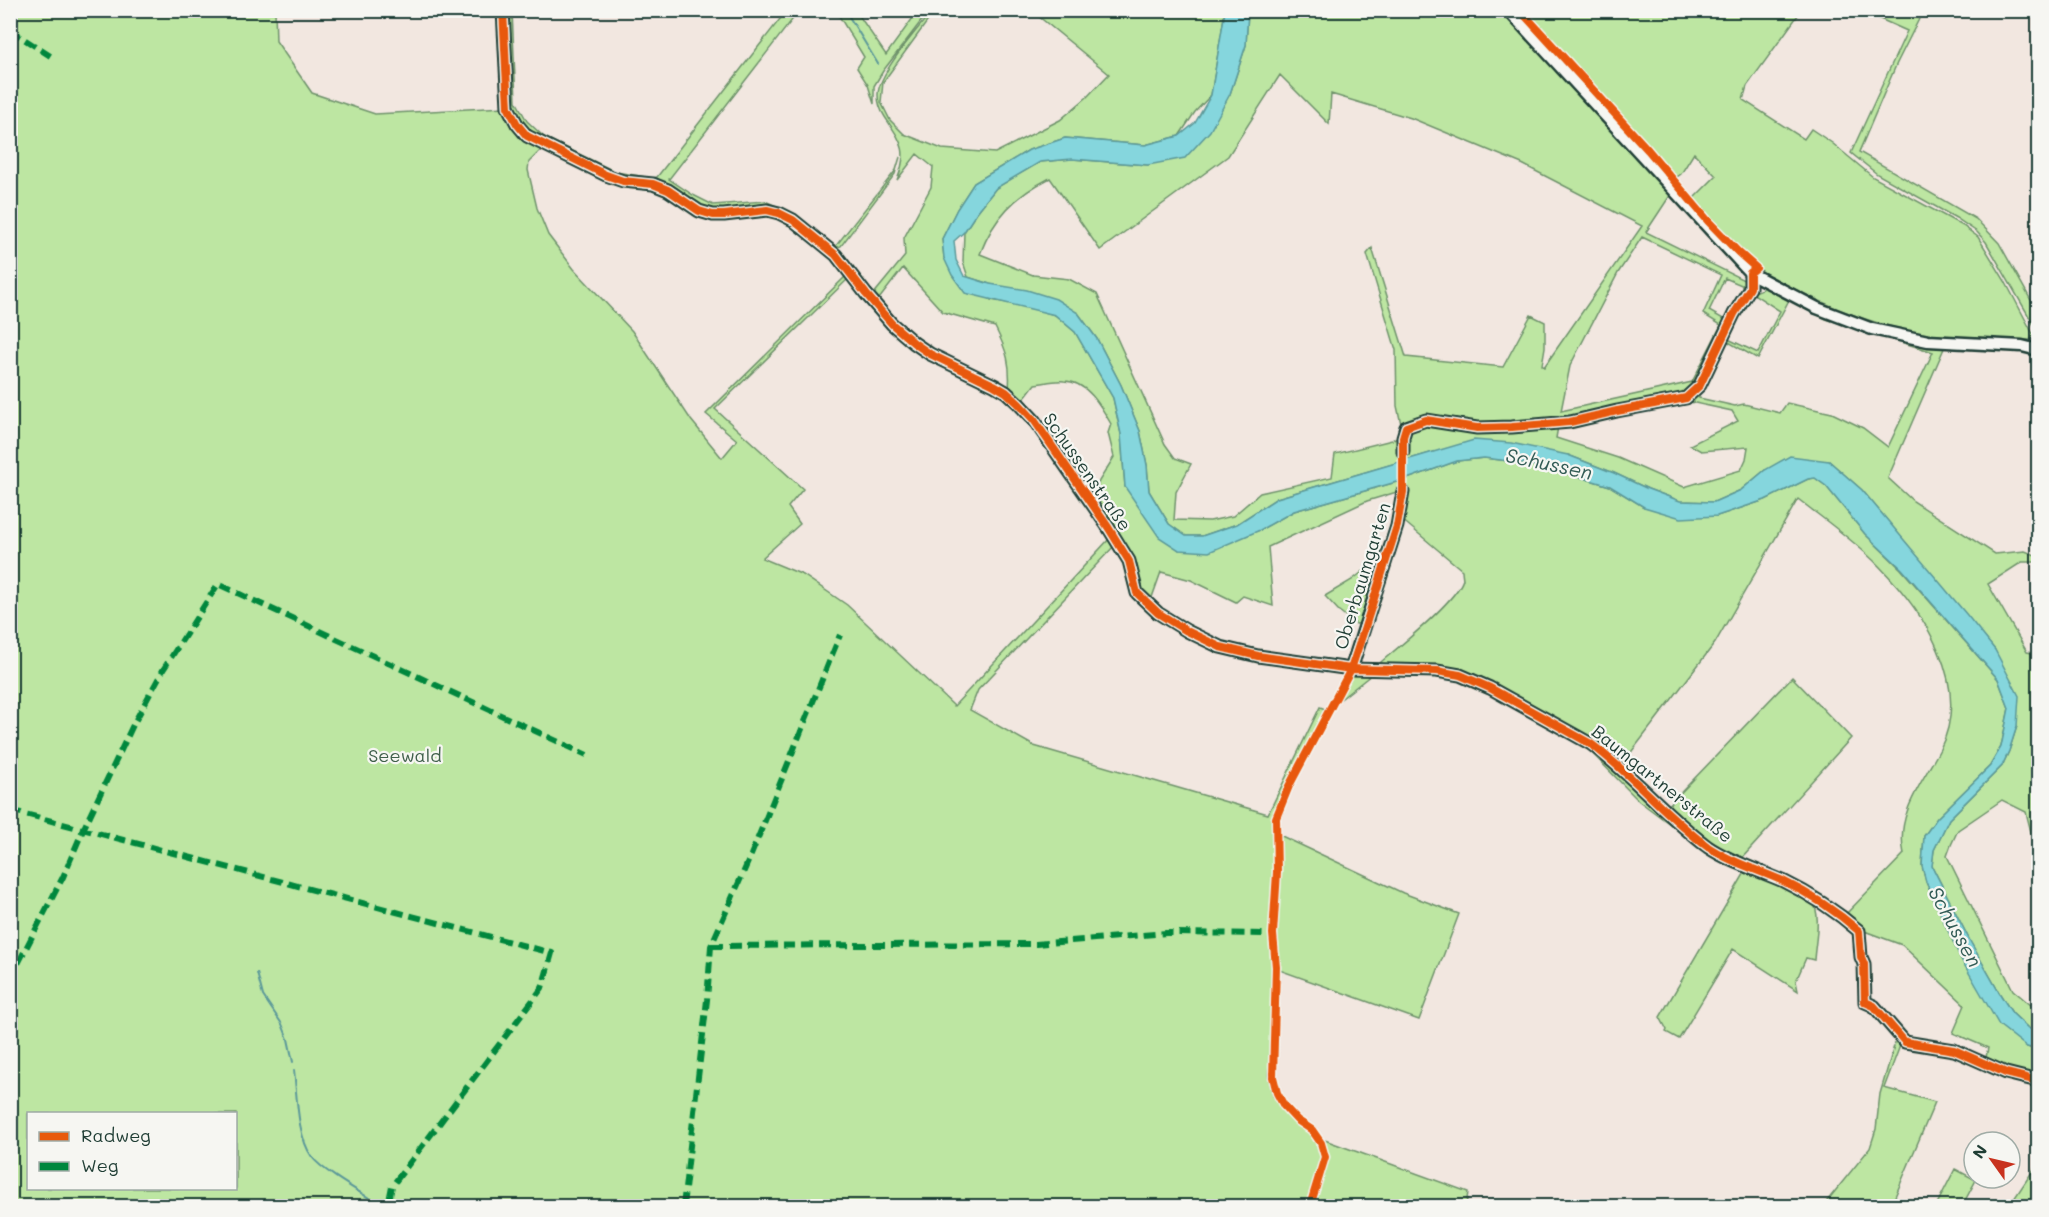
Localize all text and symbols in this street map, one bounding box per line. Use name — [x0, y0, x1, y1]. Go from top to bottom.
street label: Schussenstraße — [1038, 408, 1137, 535]
water label: Schussen — [1503, 441, 1595, 485]
street label: Oberbaumgarten — [1328, 499, 1396, 652]
street label: Baumgartnerstraße — [1587, 719, 1738, 848]
park label: Seewald — [368, 743, 442, 767]
water label: Schussen — [1923, 882, 1989, 971]
legend — [27, 1112, 237, 1190]
text: Radweg — [81, 1123, 151, 1147]
north arrow — [1962, 1130, 2022, 1190]
text: N — [1967, 1140, 1991, 1162]
text: Weg — [81, 1153, 118, 1177]

